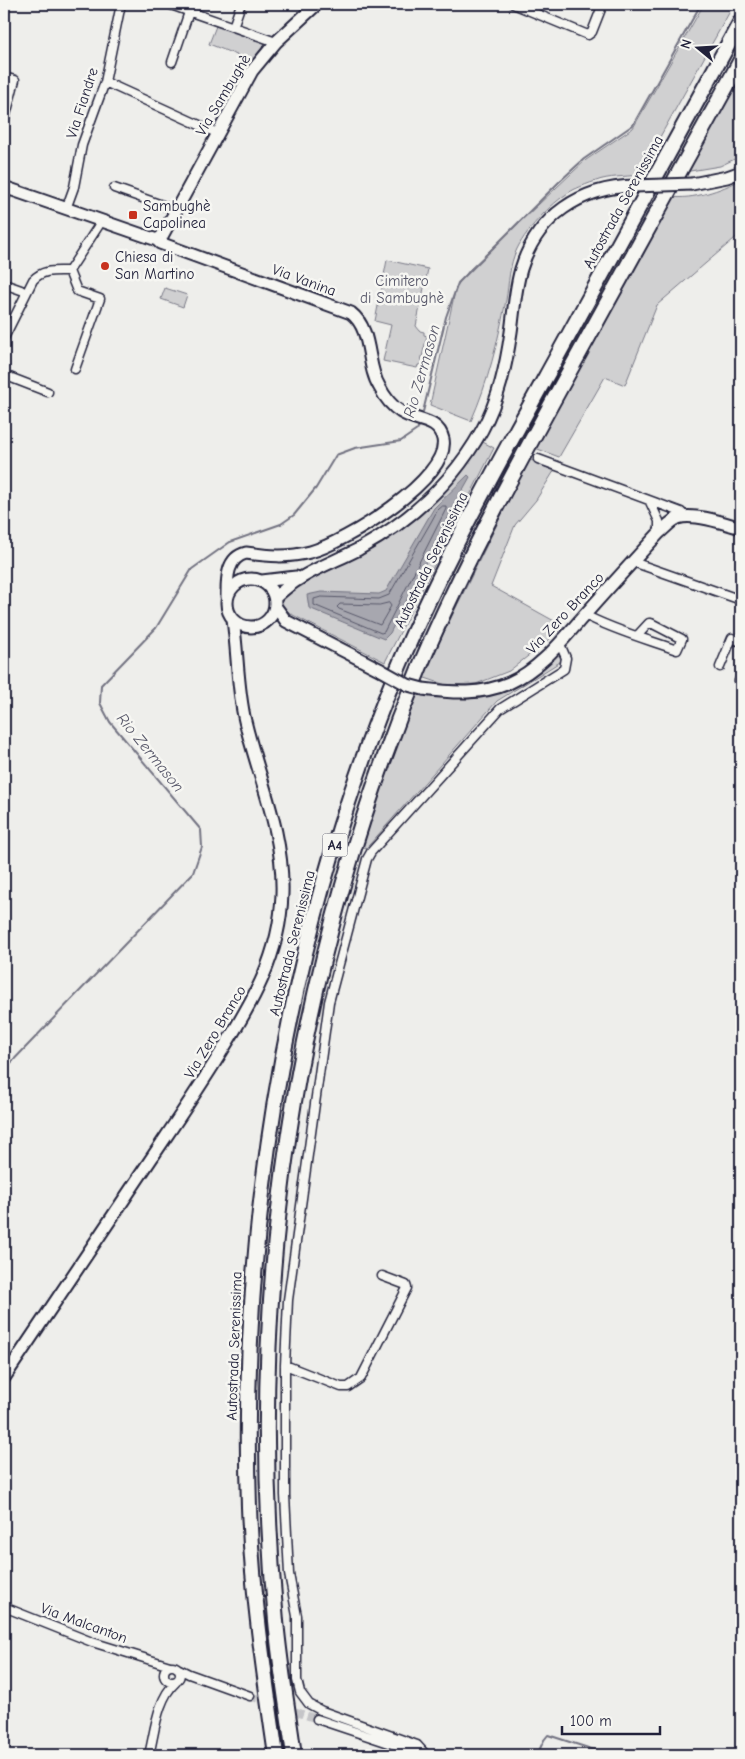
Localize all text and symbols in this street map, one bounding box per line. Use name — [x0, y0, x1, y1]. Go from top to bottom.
north arrow — [672, 22, 722, 72]
text: N — [677, 37, 696, 51]
street label: Via Sambughè — [192, 51, 255, 139]
street label: Via Fiandre — [62, 65, 102, 141]
street label: Autostrada Serenissima — [579, 132, 667, 272]
place label: Sambughè Capolinea — [143, 197, 211, 232]
marker: Sambughè Capolinea — [127, 209, 139, 221]
place label: Chiesa di San Martino — [115, 248, 195, 283]
marker: Chiesa di San Martino — [99, 260, 111, 272]
street label: Via Vanina — [270, 260, 338, 300]
park label: Cimitero di Sambughè — [360, 272, 444, 307]
water label: Rio Zermason — [400, 322, 444, 420]
street label: Autostrada Serenissima — [390, 489, 472, 631]
street label: Via Zero Branco — [523, 568, 608, 658]
water label: Rio Zermason — [113, 710, 188, 796]
road number: A4 — [322, 834, 348, 856]
street label: Autostrada Serenissima — [265, 868, 319, 1018]
street label: Via Zero Branco — [180, 982, 250, 1082]
street label: Autostrada Serenissima — [222, 1271, 246, 1421]
street label: Via Malcanton — [38, 1599, 130, 1647]
scale bar — [562, 1704, 660, 1736]
text: 100 m — [570, 1712, 612, 1730]

